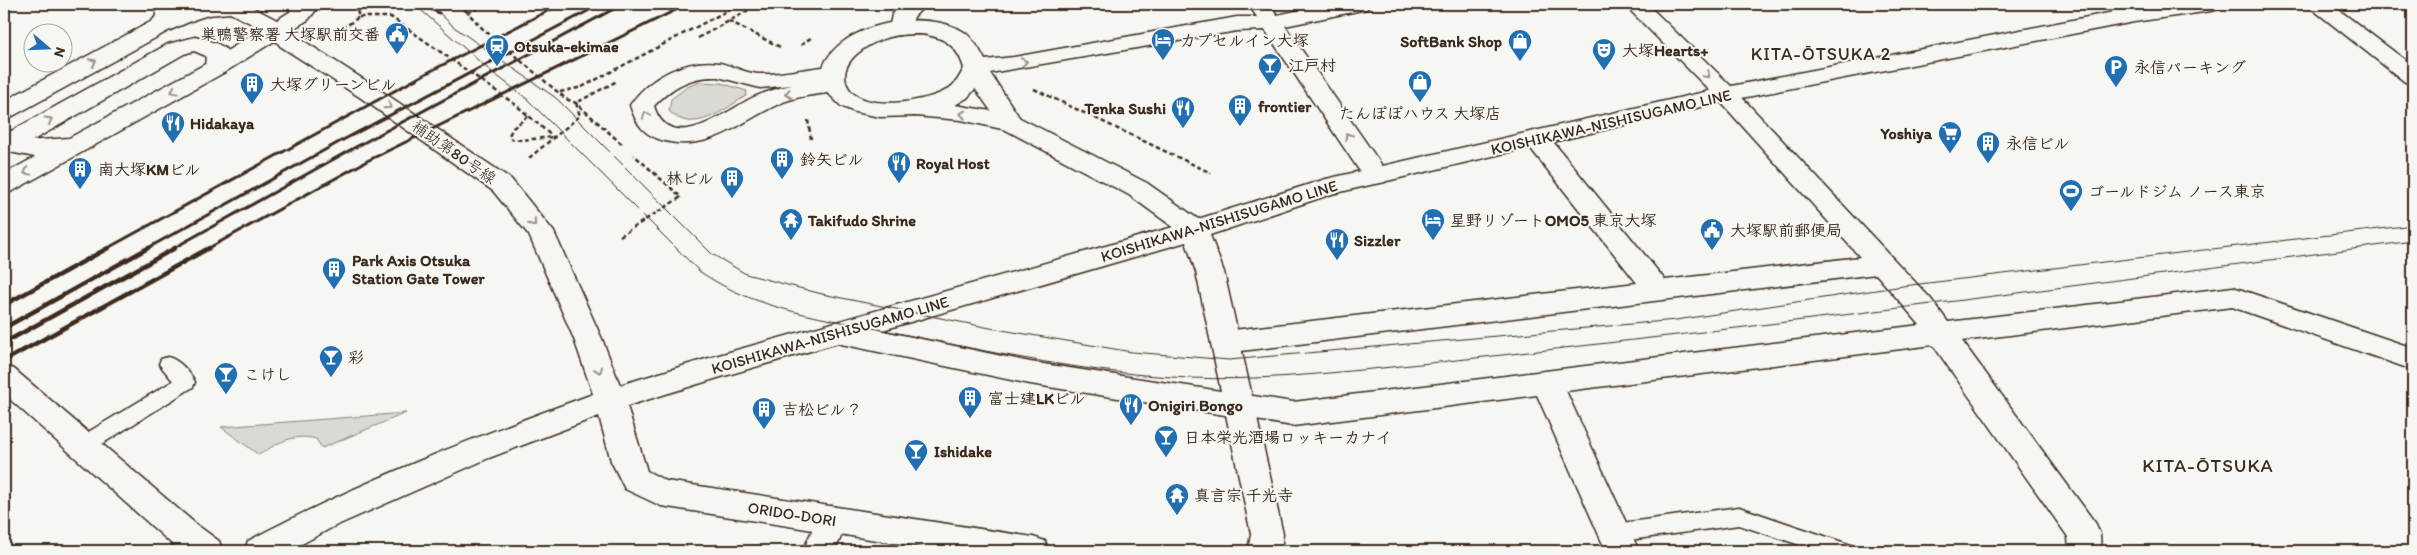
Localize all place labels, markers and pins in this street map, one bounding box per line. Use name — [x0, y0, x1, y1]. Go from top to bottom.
public building icon: 巣鴨警察署 大塚駅前交番 — [384, 21, 410, 55]
place label: 巣鴨警察署 大塚駅前交番 — [200, 25, 380, 44]
hotel icon: カプセルイン大塚 — [1150, 27, 1176, 61]
shop icon: SoftBank Shop — [1507, 28, 1533, 62]
place label: カプセルイン大塚 — [1180, 31, 1309, 50]
place label: SoftBank Shop — [1400, 32, 1503, 52]
station icon: Otsuka-ekimae — [484, 33, 510, 67]
place label: Otsuka-ekimae — [514, 37, 619, 56]
theatre icon: 大塚Hearts+ — [1591, 37, 1617, 71]
place label: 大塚Hearts+ — [1622, 41, 1709, 60]
bar icon: 江戸村 — [1257, 52, 1283, 86]
parking icon: 永信パーキング — [2103, 54, 2129, 88]
place label: 江戸村 — [1288, 56, 1336, 75]
place label: 永信パーキング — [2134, 58, 2246, 77]
shop icon: たんぽぽハウス 大塚店 — [1407, 69, 1433, 103]
building icon: 大塚グリーンビル — [239, 71, 265, 105]
place label: 大塚グリーンビル — [270, 75, 397, 94]
building icon: frontier — [1227, 93, 1253, 127]
restaurant icon: Tenka Sushi — [1170, 95, 1196, 129]
place label: frontier — [1258, 97, 1312, 116]
place label: Tenka Sushi — [1084, 99, 1166, 118]
place label: たんぽぽハウス 大塚店 — [1339, 104, 1501, 123]
restaurant icon: Hidakaya — [160, 110, 186, 144]
place label: Hidakaya — [190, 114, 255, 134]
supermarket icon: Yoshiya — [1937, 120, 1963, 154]
place label: Yoshiya — [1879, 124, 1933, 144]
building icon: 永信ビル — [1975, 130, 2001, 164]
place label: 永信ビル — [2006, 134, 2070, 153]
building icon: 鈴矢ビル — [769, 146, 795, 180]
place label: 鈴矢ビル — [800, 150, 864, 169]
restaurant icon: Royal Host — [886, 150, 912, 184]
place label: Royal Host — [916, 154, 990, 174]
building icon: 南大塚KMビル — [67, 156, 93, 190]
place label: 南大塚KMビル — [98, 160, 201, 179]
building icon: 林ビル — [719, 165, 745, 199]
place label: 林ビル — [666, 169, 714, 188]
sports icon: ゴールドジム ノース東京 — [2058, 178, 2084, 212]
place label: ゴールドジム ノース東京 — [2088, 182, 2266, 201]
temple icon: Takifudo Shrine — [778, 207, 804, 241]
hotel icon: 星野リゾートOMO5 東京大塚 — [1420, 207, 1446, 241]
place label: Takifudo Shrine — [807, 211, 916, 230]
place label: 星野リゾートOMO5 東京大塚 — [1450, 211, 1656, 230]
public building icon: 大塚駅前郵便局 — [1699, 217, 1725, 251]
place label: 大塚駅前郵便局 — [1730, 221, 1842, 240]
restaurant icon: Sizzler — [1324, 227, 1350, 261]
place label: Sizzler — [1354, 231, 1401, 250]
place label: Park Axis Otsuka Station Gate Tower — [352, 251, 485, 288]
building icon: Park Axis Otsuka Station Gate Tower — [321, 256, 347, 290]
bar icon: 彩 — [318, 344, 344, 378]
place label: 彩 — [348, 348, 364, 367]
bar icon: こけし — [213, 361, 239, 395]
place label: こけし — [244, 365, 292, 384]
building icon: 富士建LKビル — [957, 385, 983, 419]
place label: 富士建LKビル — [988, 389, 1086, 408]
restaurant icon: Onigiri Bongo — [1118, 392, 1144, 426]
building icon: 吉松ビル？ — [751, 396, 777, 430]
place label: Onigiri Bongo — [1148, 396, 1243, 416]
place label: 吉松ビル？ — [782, 400, 862, 419]
bar icon: 日本栄光酒場ロッキーカナイ — [1153, 424, 1179, 458]
place label: 日本栄光酒場ロッキーカナイ — [1184, 428, 1392, 447]
bar icon: Ishidake — [903, 438, 929, 472]
place label: Ishidake — [934, 442, 992, 461]
temple icon: 真言宗 千光寺 — [1164, 482, 1190, 516]
place label: 真言宗 千光寺 — [1194, 486, 1294, 505]

